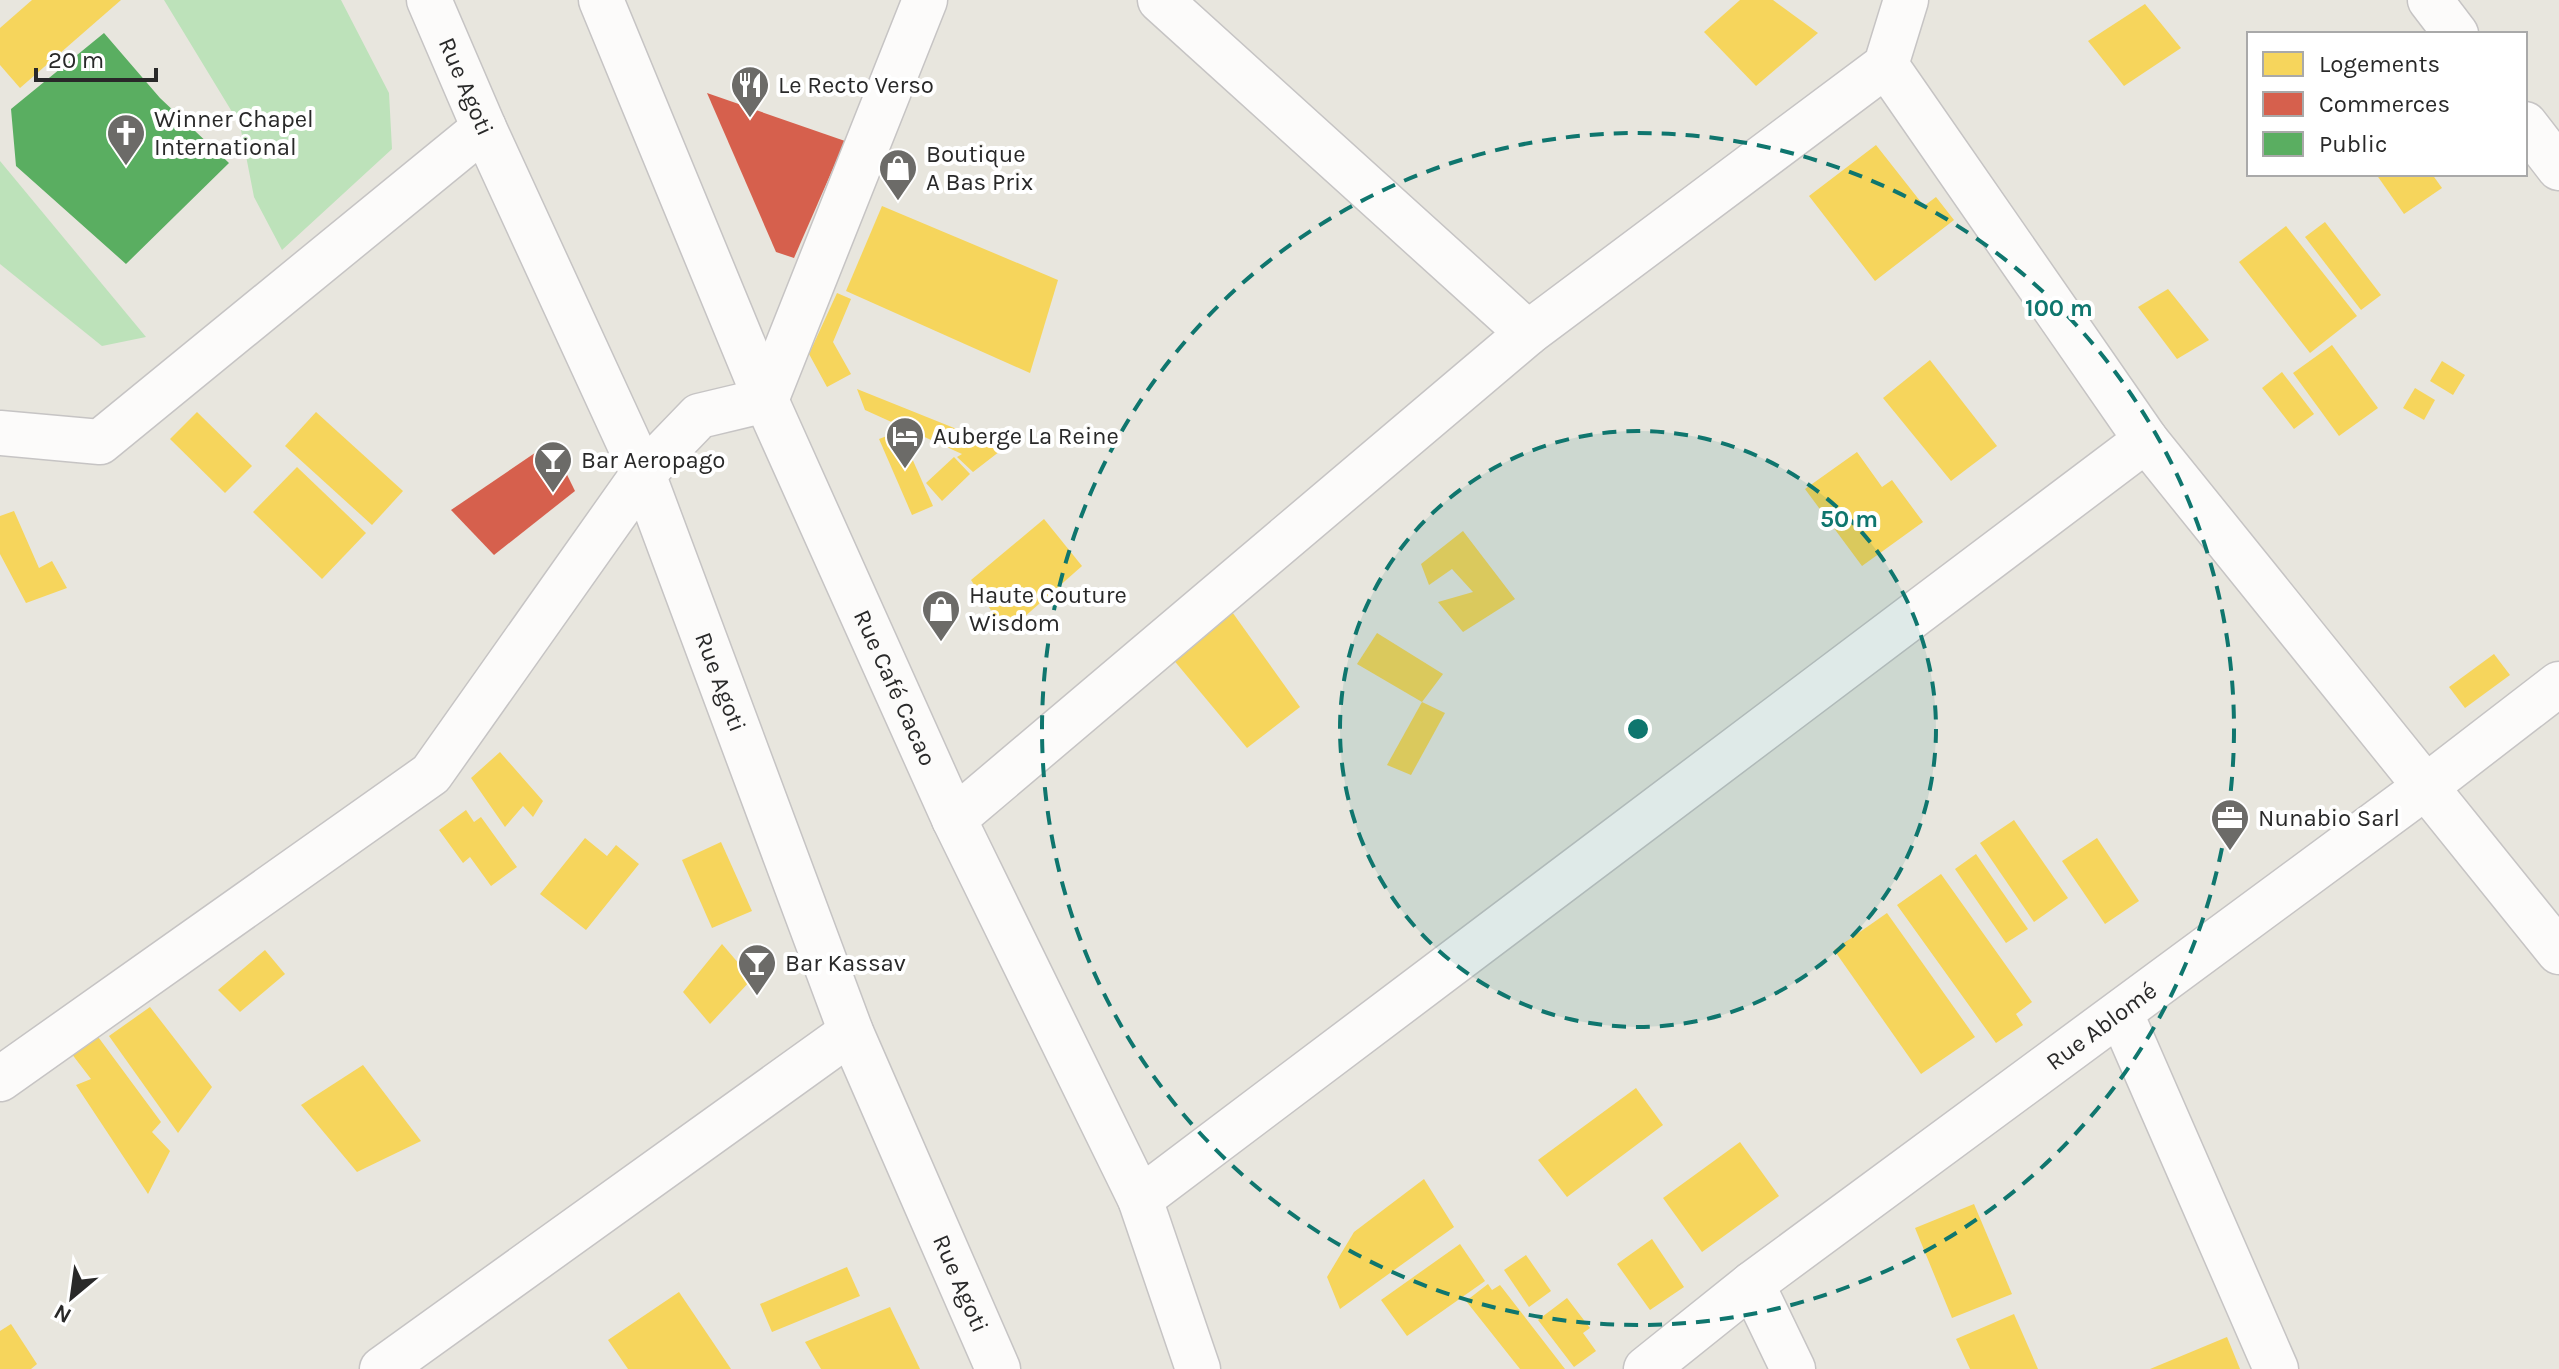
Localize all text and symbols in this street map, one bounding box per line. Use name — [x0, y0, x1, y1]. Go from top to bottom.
scale bar — [36, 32, 156, 82]
legend — [2247, 32, 2527, 176]
street label: Rue Agoti — [433, 33, 500, 140]
text: 20 m — [48, 46, 104, 74]
text: Logements — [2319, 50, 2440, 78]
restaurant icon: Le Recto Verso — [729, 64, 771, 119]
place label: Le Recto Verso — [778, 71, 934, 99]
text: Commerces — [2319, 90, 2450, 118]
place label: Winner Chapel International — [154, 105, 314, 161]
church icon: Winner Chapel International — [105, 112, 147, 167]
text: Public — [2319, 130, 2387, 158]
place label: Boutique A Bas Prix — [926, 140, 1033, 196]
shop icon: Boutique A Bas Prix — [877, 147, 919, 202]
text: 100 m — [2025, 294, 2093, 322]
hotel icon: Auberge La Reine — [884, 415, 926, 470]
place label: Auberge La Reine — [933, 422, 1119, 450]
bar icon: Bar Aeropago — [532, 439, 574, 494]
place label: Bar Aeropago — [581, 446, 725, 474]
text: 50 m — [1820, 505, 1878, 533]
place label: Haute Couture Wisdom — [969, 581, 1127, 637]
shop icon: Haute Couture Wisdom — [920, 588, 962, 643]
street label: Rue Café Cacao — [848, 605, 942, 770]
street label: Rue Agoti — [689, 628, 752, 736]
centre of rings — [1624, 715, 1652, 743]
office icon: Nunabio Sarl — [2209, 797, 2251, 852]
place label: Nunabio Sarl — [2258, 804, 2400, 832]
bar icon: Bar Kassav — [736, 942, 778, 997]
place label: Bar Kassav — [785, 949, 906, 977]
street label: Rue Ablomé — [2041, 976, 2162, 1076]
street label: Rue Agoti — [927, 1230, 994, 1337]
north arrow — [32, 1257, 112, 1337]
text: N — [50, 1298, 76, 1329]

